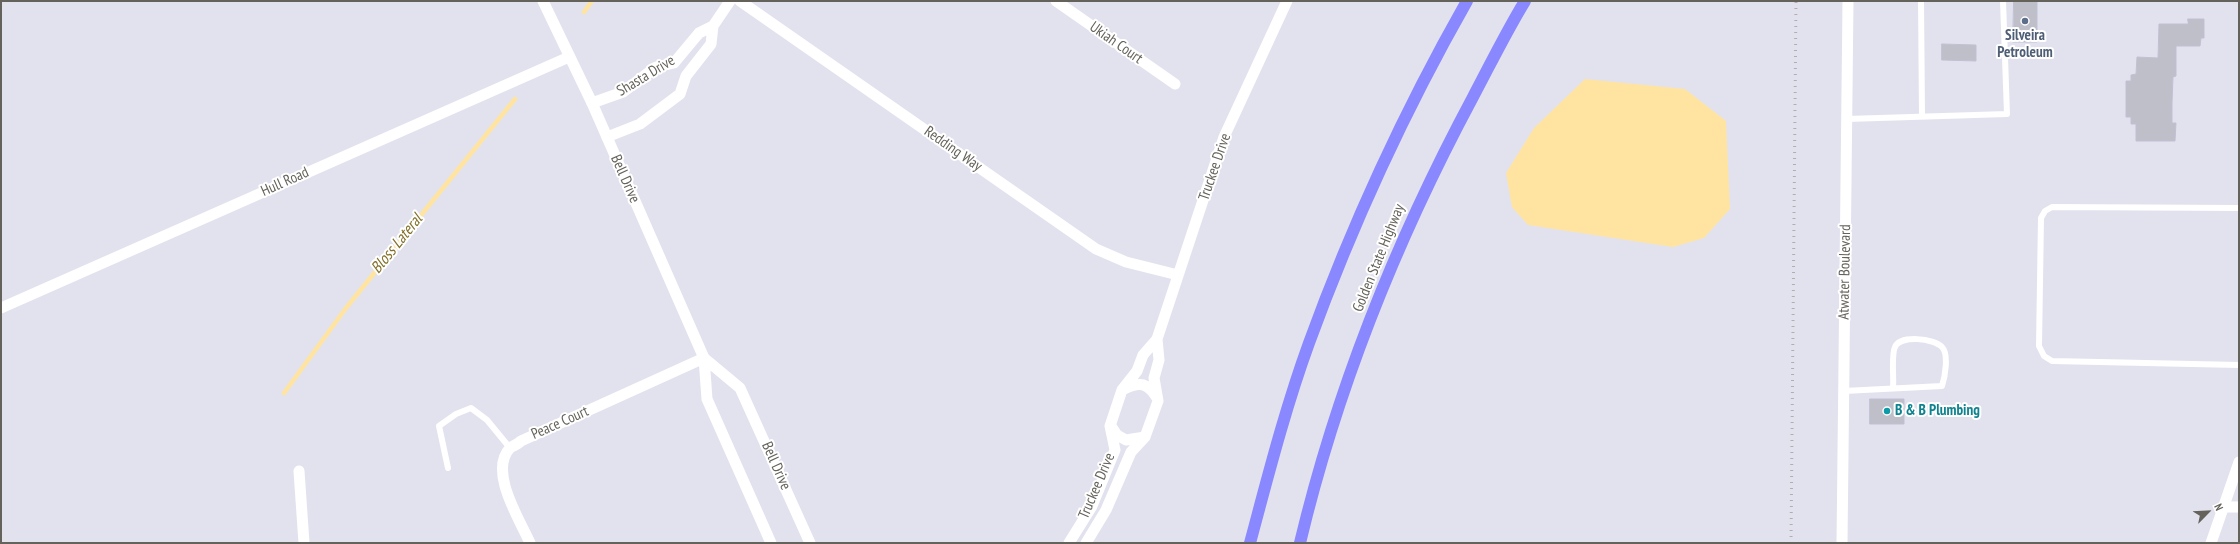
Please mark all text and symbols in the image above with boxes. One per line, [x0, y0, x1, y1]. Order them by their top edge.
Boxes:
marker: Silveira Petroleum [2020, 16, 2030, 26]
street label: Ukiah Court [1086, 18, 1146, 68]
place label: Silveira Petroleum [1997, 27, 2053, 62]
street label: Shasta Drive [614, 52, 678, 100]
street label: Redding Way [921, 123, 985, 175]
street label: Truckee Drive [1195, 131, 1235, 203]
street label: Bell Drive [606, 152, 644, 206]
street label: Hull Road [258, 164, 312, 200]
street label: Golden State Highway [1349, 202, 1409, 314]
water label: Bloss Lateral [367, 211, 427, 277]
street label: Atwater Boulevard [1835, 224, 1855, 320]
street label: Peace Court [528, 402, 592, 444]
place label: B & B Plumbing [1895, 402, 1980, 420]
marker: B & B Plumbing [1882, 406, 1892, 416]
street label: Bell Drive [757, 439, 795, 493]
street label: Truckee Drive [1075, 450, 1119, 522]
north arrow [2188, 492, 2228, 532]
text: N [2211, 502, 2227, 513]

